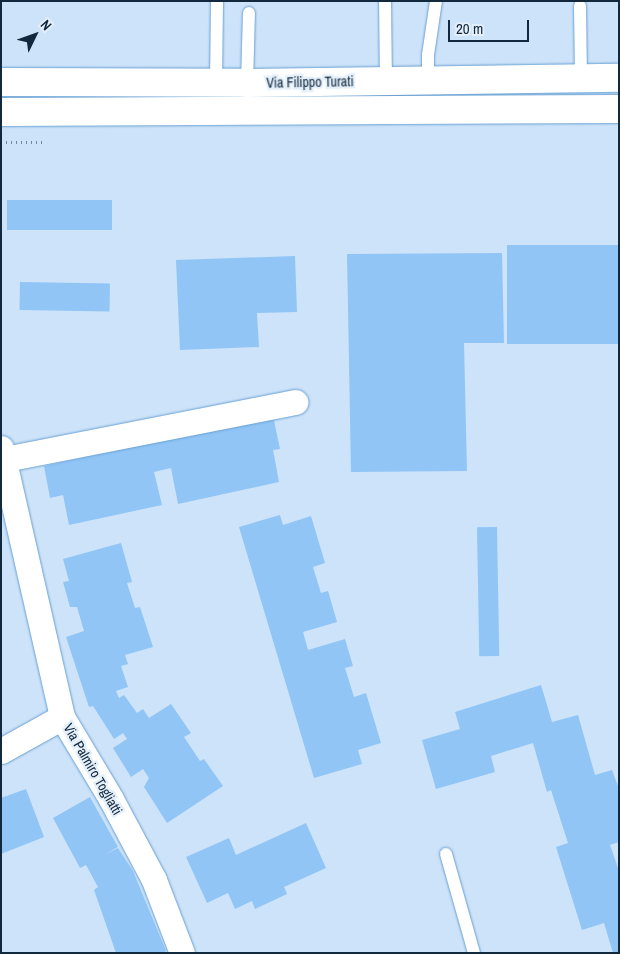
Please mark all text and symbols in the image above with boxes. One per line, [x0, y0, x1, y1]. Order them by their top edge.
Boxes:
north arrow [10, 10, 60, 60]
scale bar [450, 10, 531, 42]
text: N [37, 16, 56, 34]
text: 20 m [456, 18, 483, 39]
street label: Via Filippo Turati [266, 73, 354, 91]
street label: Via Palmiro Togliatti [60, 720, 126, 818]

